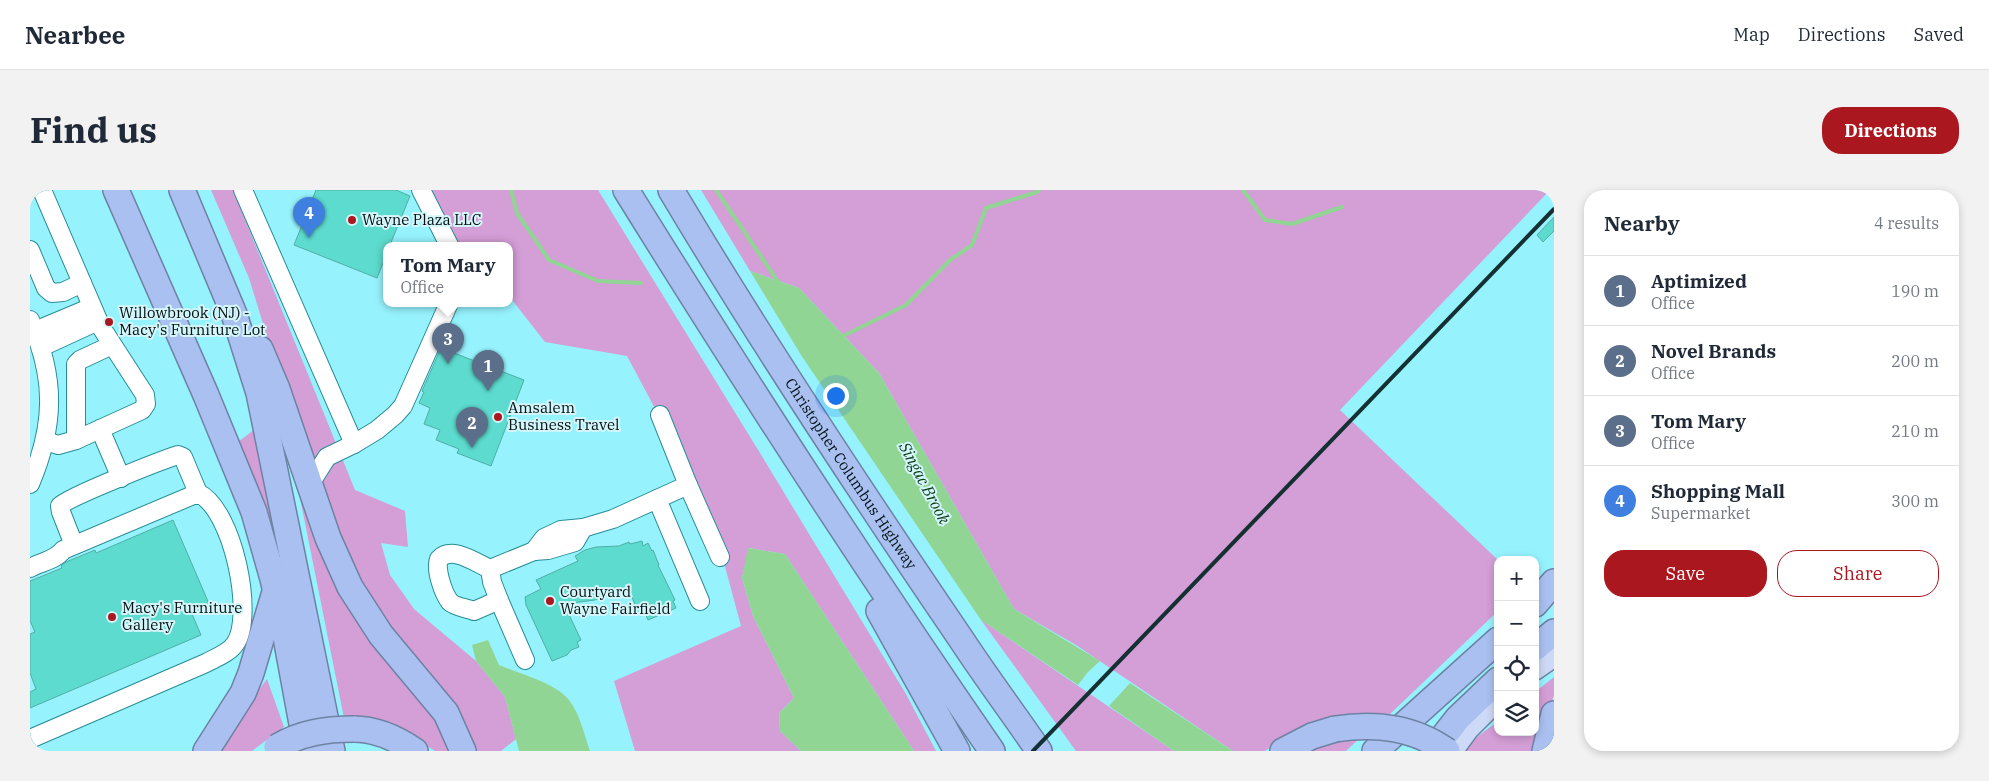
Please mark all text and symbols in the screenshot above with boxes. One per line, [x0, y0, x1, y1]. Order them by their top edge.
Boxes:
text: Nearbee [25, 19, 125, 51]
text: Map [1733, 23, 1770, 46]
text: Directions [1798, 23, 1886, 46]
text: Saved [1914, 23, 1964, 46]
text: Find us [30, 107, 157, 153]
button: Directions [1822, 107, 1959, 154]
pin: 4 [293, 197, 325, 238]
text: Nearby [1604, 209, 1680, 237]
place label: Wayne Plaza LLC [362, 210, 481, 229]
text: 4 results [1874, 213, 1939, 233]
marker: Wayne Plaza LLC [346, 214, 358, 226]
popup [383, 242, 513, 307]
text: Tom Mary [400, 253, 496, 277]
text: Aptimized [1651, 269, 1747, 293]
text: Office [400, 277, 444, 297]
text: 1 [1615, 281, 1625, 301]
text: 190 m [1891, 281, 1939, 301]
text: Office [1651, 293, 1695, 313]
place label: Willowbrook (NJ) - Macy's Furniture Lot [119, 303, 265, 339]
marker: Willowbrook (NJ) - Macy's Furniture Lot [103, 316, 115, 328]
pin: 3 [432, 323, 464, 364]
text: Novel Brands [1651, 339, 1776, 363]
pin: 1 [472, 350, 504, 391]
text: 2 [1615, 351, 1625, 371]
text: 200 m [1891, 351, 1939, 371]
text: Office [1651, 363, 1695, 383]
street label: Christopher Columbus Highway [781, 374, 921, 573]
your location [823, 383, 849, 409]
place label: Amsalem Business Travel [508, 398, 619, 434]
pin: 2 [456, 407, 488, 448]
text: Tom Mary [1651, 409, 1746, 433]
marker: Amsalem Business Travel [492, 411, 504, 423]
text: 3 [1615, 421, 1625, 441]
text: 210 m [1891, 421, 1939, 441]
text: Office [1651, 433, 1695, 453]
water label: Singac Brook [895, 438, 955, 528]
text: Shopping Mall [1651, 479, 1785, 503]
text: 4 [1615, 491, 1625, 511]
text: 300 m [1891, 491, 1939, 511]
text: Supermarket [1651, 503, 1750, 523]
button: Save [1604, 550, 1767, 597]
button: Share [1777, 550, 1939, 597]
map controls [1494, 556, 1539, 736]
button: + [1494, 556, 1539, 601]
place label: Courtyard Wayne Fairfield [560, 582, 671, 618]
marker: Courtyard Wayne Fairfield [544, 595, 556, 607]
place label: Macy's Furniture Gallery [122, 598, 242, 634]
button: − [1494, 601, 1539, 646]
marker: Macy's Furniture Gallery [106, 611, 118, 623]
button: locate [1494, 646, 1539, 691]
button: layers [1494, 691, 1539, 736]

